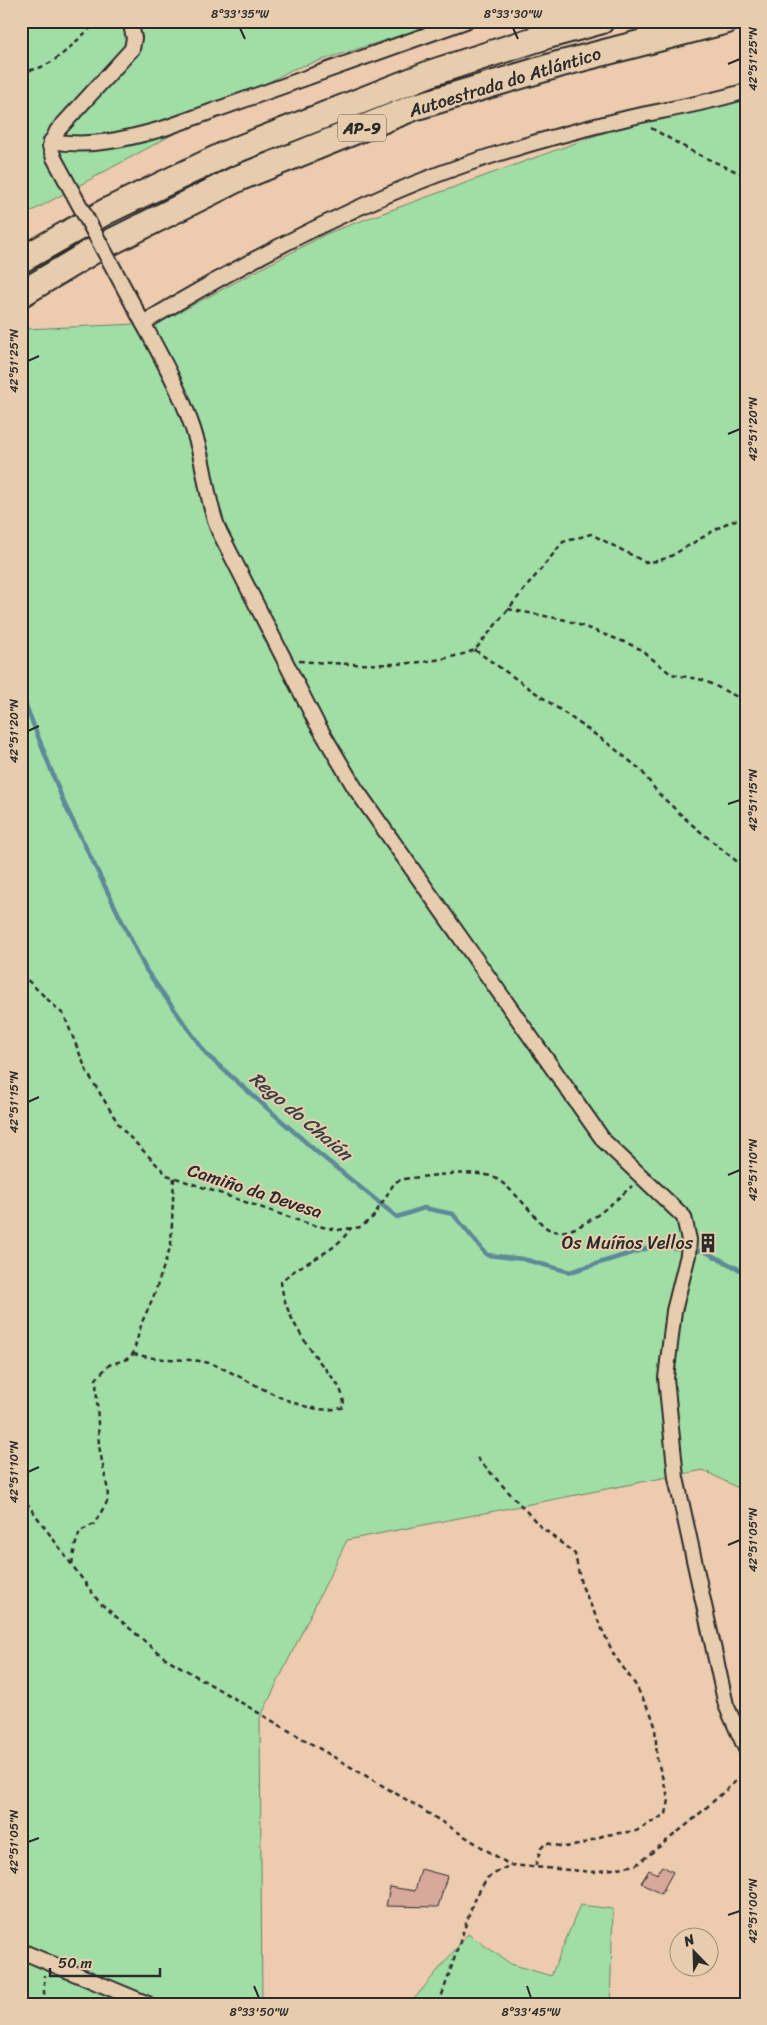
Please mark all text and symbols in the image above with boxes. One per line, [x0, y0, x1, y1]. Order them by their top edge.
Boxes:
text: 8°33'35"W [211, 3, 270, 25]
text: 8°33'30"W [484, 3, 543, 25]
text: 42°51'25"N [742, 26, 764, 91]
street label: Autoestrada do Atlántico [404, 37, 605, 127]
road number: AP-9 [338, 115, 386, 142]
text: 42°51'25"N [3, 328, 25, 393]
text: 42°51'20"N [742, 396, 764, 461]
text: 42°51'20"N [3, 698, 25, 763]
text: 42°51'15"N [742, 768, 764, 831]
water label: Rego do Chaián [242, 1063, 361, 1170]
text: 42°51'15"N [3, 1070, 25, 1133]
text: 42°51'10"N [742, 1138, 764, 1201]
street label: Camiño da Devesa [184, 1154, 326, 1228]
place label: Os Muíños Vellos [562, 1227, 694, 1259]
building icon: Os Muíños Vellos [697, 1232, 719, 1254]
text: 42°51'10"N [3, 1440, 25, 1503]
text: 42°51'05"N [742, 1507, 764, 1572]
text: 42°51'05"N [3, 1809, 25, 1874]
text: 42°51'00"N [742, 1878, 764, 1943]
text: N [679, 1927, 699, 1954]
north arrow [670, 1928, 720, 1978]
scale bar [50, 1945, 160, 1977]
text: 50 m [58, 1950, 93, 1976]
text: 8°33'50"W [229, 2001, 289, 2023]
text: 8°33'45"W [501, 2001, 561, 2023]

